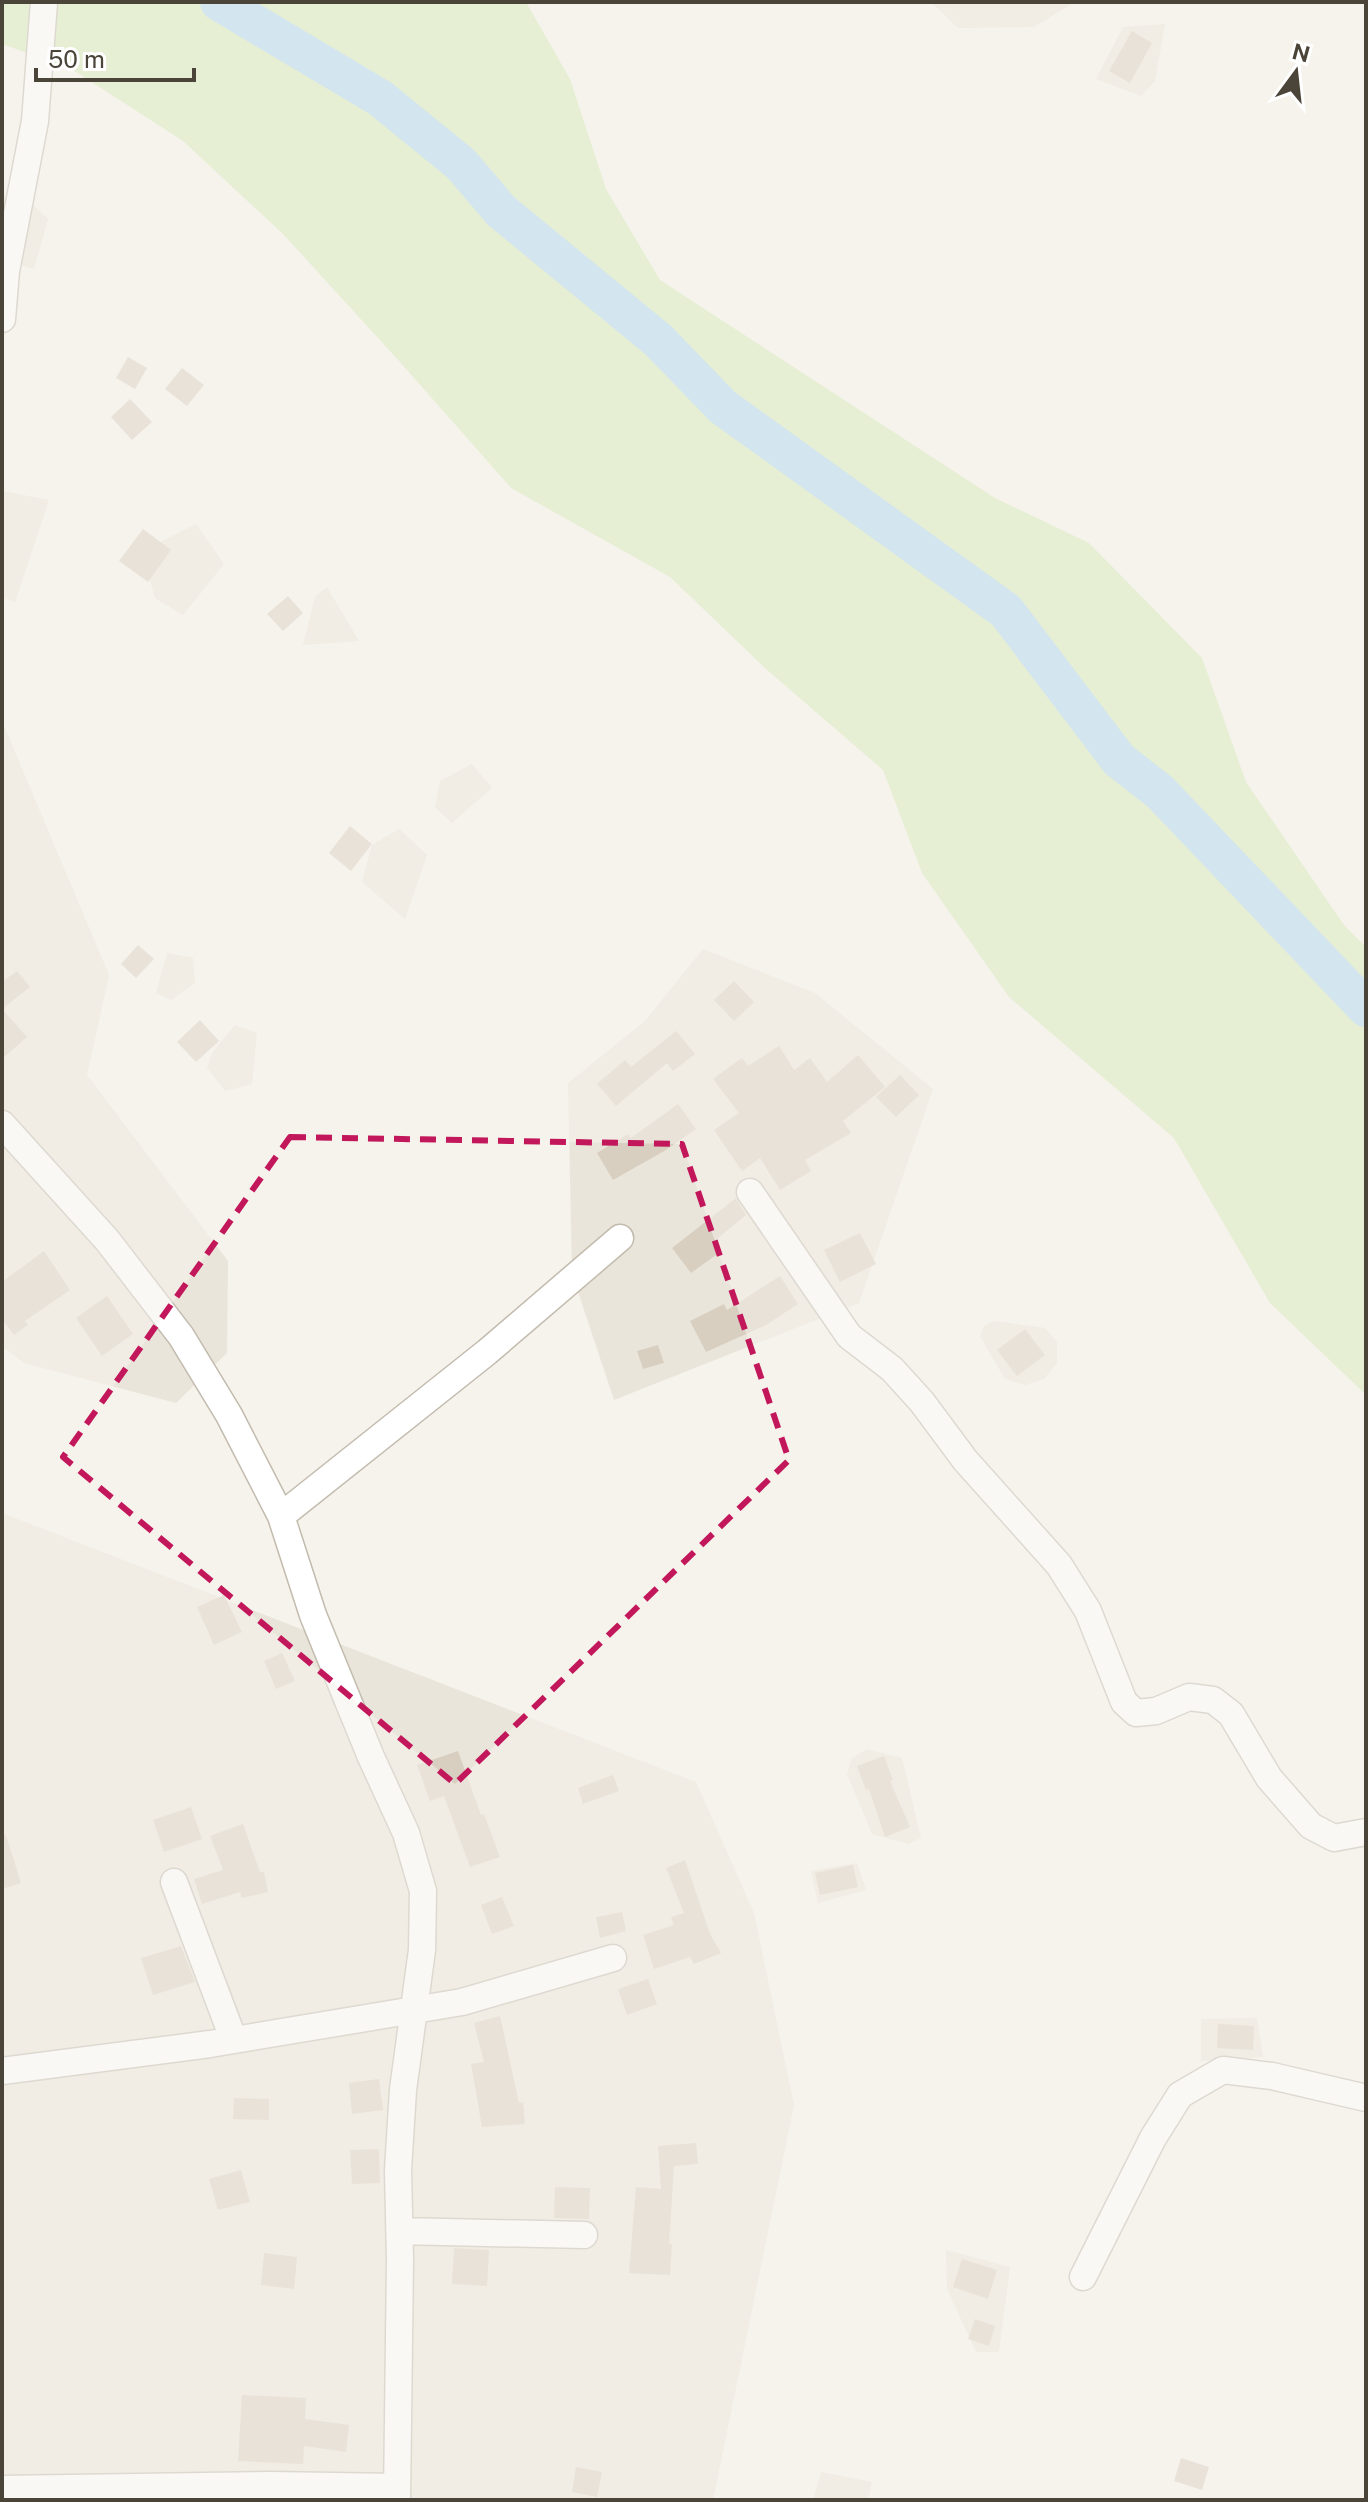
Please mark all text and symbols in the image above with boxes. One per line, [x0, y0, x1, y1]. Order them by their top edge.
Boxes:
scale bar [36, 32, 194, 82]
north arrow [1256, 32, 1336, 112]
text: N [1289, 38, 1313, 67]
text: 50 m [48, 45, 105, 73]

